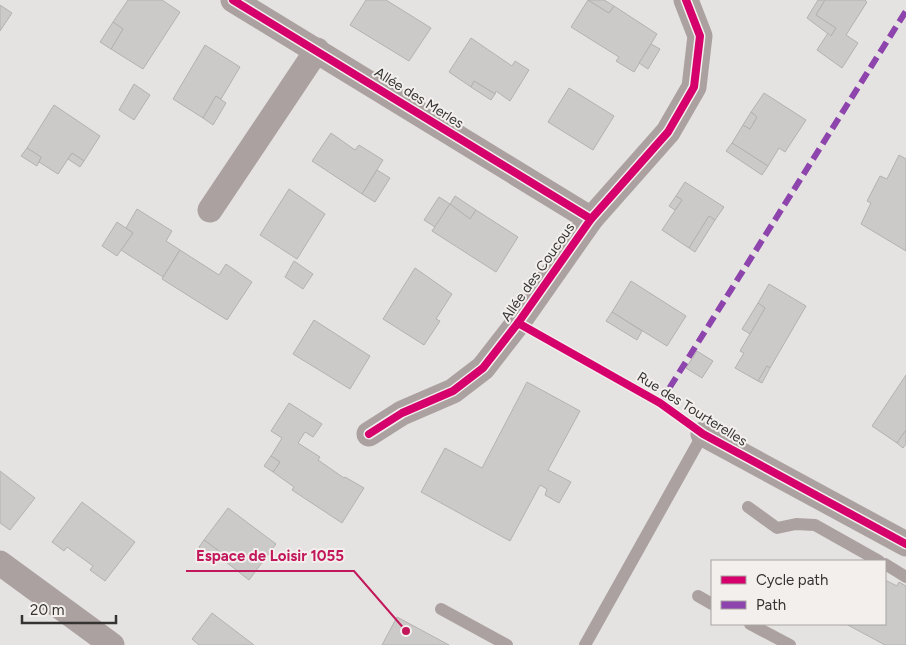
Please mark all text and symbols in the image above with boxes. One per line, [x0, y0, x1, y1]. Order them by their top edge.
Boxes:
street label: Allée des Merles [371, 64, 467, 132]
street label: Allée des Coucous [498, 219, 578, 325]
street label: Rue des Tourterelles [634, 368, 750, 450]
callout: Espace de Loisir 1055 [186, 541, 354, 571]
text: Espace de Loisir 1055 [196, 547, 344, 565]
legend [711, 560, 886, 625]
text: Cycle path [756, 571, 828, 589]
scale bar [22, 592, 116, 624]
text: Path [756, 596, 786, 614]
text: 20 m [30, 601, 64, 619]

